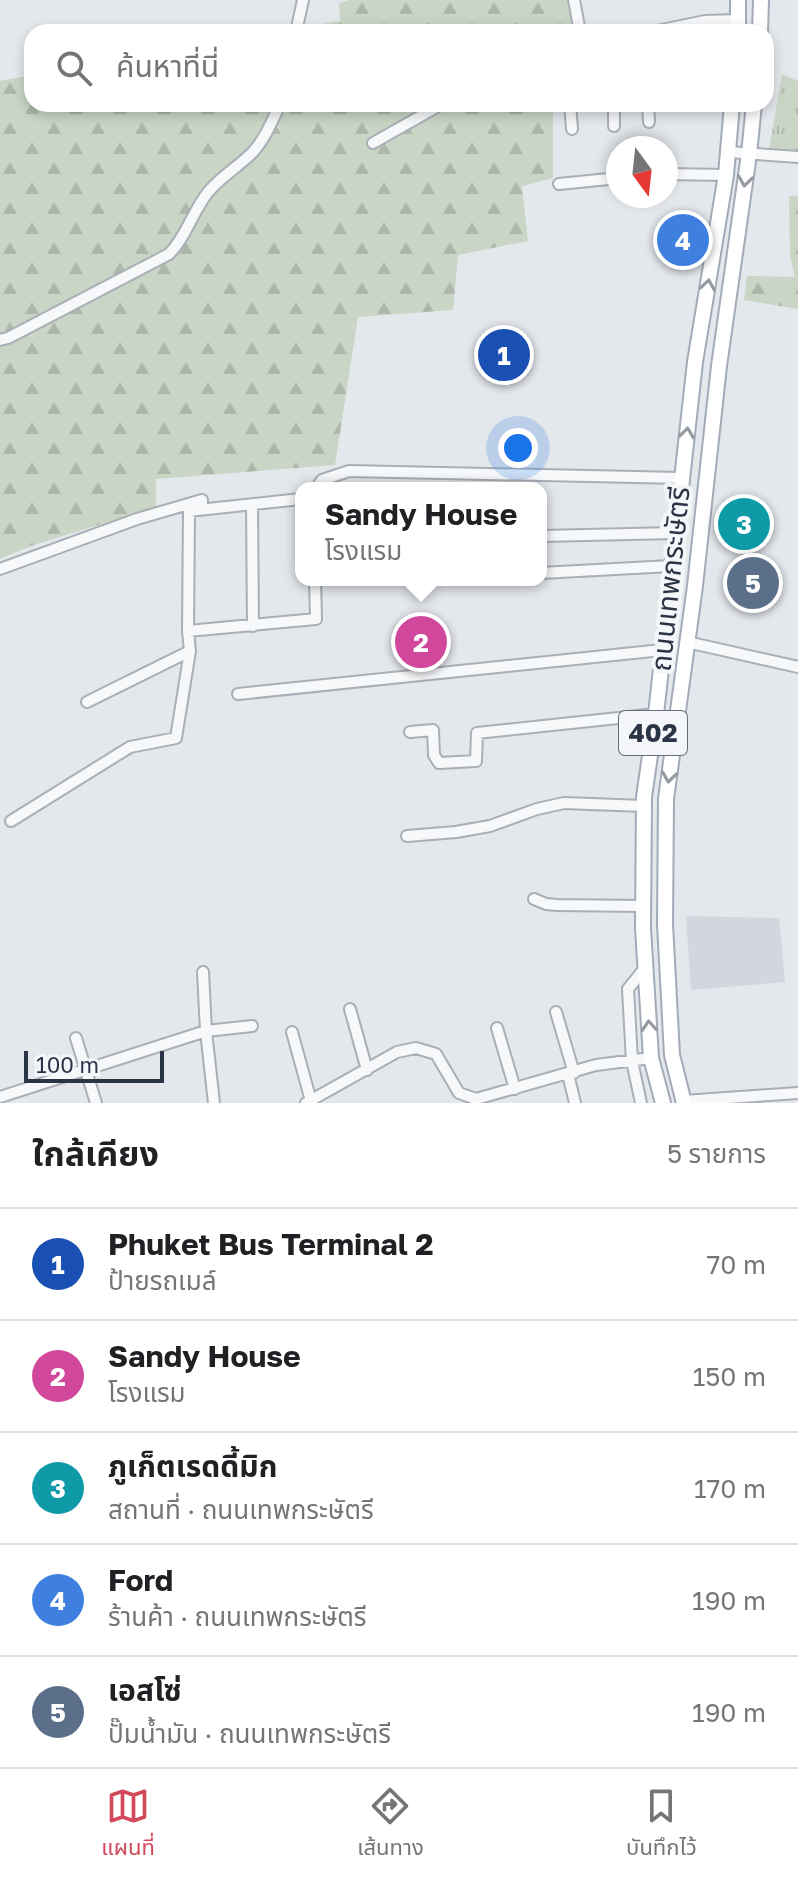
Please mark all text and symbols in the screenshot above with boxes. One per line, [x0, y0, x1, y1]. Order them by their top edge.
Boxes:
search box [24, 24, 774, 112]
icon: search [52, 46, 96, 90]
text: ค้นหาที่นี่ [116, 48, 219, 84]
north arrow [606, 136, 678, 208]
one-way arrow [737, 175, 754, 188]
pin: 4 [657, 210, 709, 270]
one-way arrow [699, 278, 716, 292]
pin: 1 [478, 325, 530, 385]
one-way arrow [678, 426, 695, 440]
your location [498, 428, 538, 468]
popup [295, 482, 547, 586]
street label: ถนนเทพกระษัตรี [643, 485, 696, 673]
pin: 3 [718, 494, 770, 554]
text: Sandy House [325, 496, 517, 532]
text: โรงแรม [325, 535, 402, 566]
pin: 5 [727, 553, 779, 613]
pin: 2 [395, 612, 447, 672]
road number: 402 [619, 711, 687, 755]
one-way arrow [660, 770, 677, 783]
one-way arrow [641, 1020, 658, 1033]
scale bar [24, 1047, 164, 1083]
text: 100 m [36, 1051, 99, 1078]
text: ใกล้เคียง [32, 1133, 159, 1173]
text: 5 รายการ [667, 1138, 766, 1169]
text: Phuket Bus Terminal 2 [108, 1226, 434, 1262]
text: 1 [51, 1249, 65, 1280]
text: 70 m [707, 1249, 766, 1280]
text: ป้ายรถเมล์ [108, 1265, 217, 1296]
text: Sandy House [108, 1338, 301, 1374]
text: 2 [50, 1361, 66, 1392]
text: 150 m [693, 1361, 766, 1392]
text: โรงแรม [108, 1377, 186, 1408]
text: ภูเก็ตเรดดี้มิก [108, 1448, 277, 1484]
text: 3 [50, 1473, 66, 1504]
text: 170 m [694, 1473, 766, 1504]
text: สถานที่ · ถนนเทพกระษัตรี [108, 1494, 374, 1525]
text: Ford [108, 1562, 173, 1598]
text: 4 [50, 1585, 66, 1616]
text: 190 m [692, 1585, 766, 1616]
text: ร้านค้า · ถนนเทพกระษัตรี [108, 1601, 367, 1632]
text: เอสโซ่ [108, 1672, 182, 1708]
text: 5 [50, 1697, 66, 1728]
text: 190 m [692, 1697, 766, 1728]
text: ปั๊มน้ำมัน · ถนนเทพกระษัตรี [108, 1718, 391, 1749]
tab: แผนที่ [101, 1784, 155, 1865]
tab: เส้นทาง [357, 1784, 424, 1865]
tab: บันทึกไว้ [626, 1784, 697, 1865]

